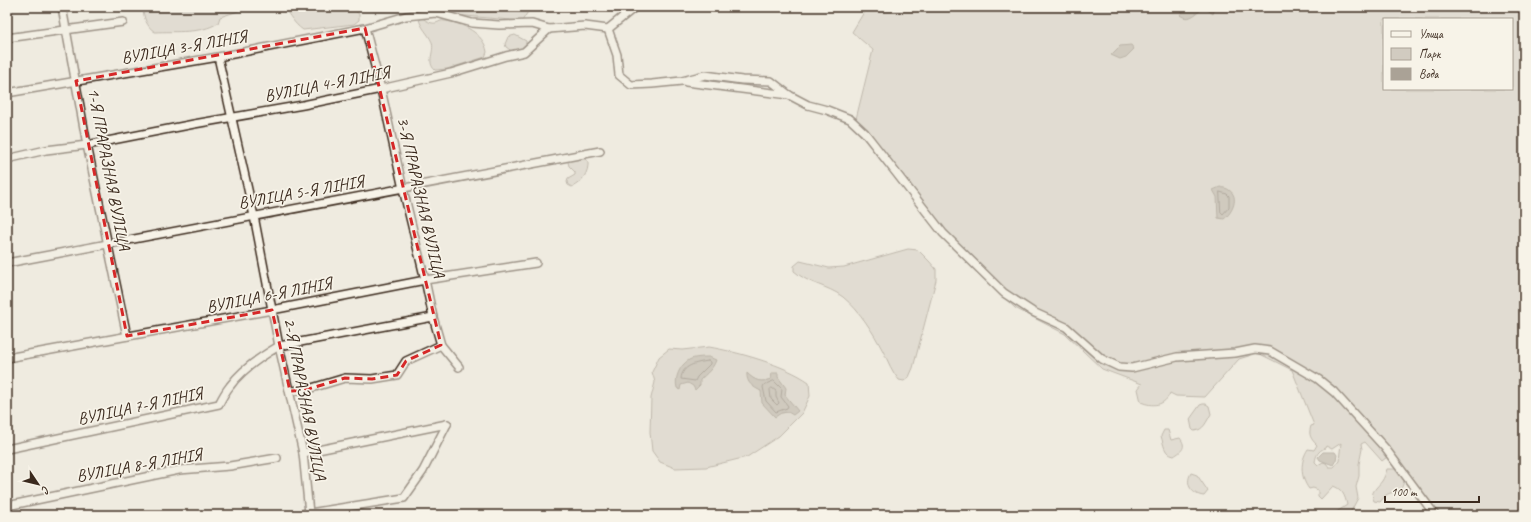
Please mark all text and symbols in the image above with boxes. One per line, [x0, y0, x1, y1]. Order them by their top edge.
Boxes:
legend [1383, 18, 1513, 90]
street label: ВУЛІЦА 3-Я ЛІНІЯ [120, 25, 251, 68]
text: Улица [1419, 26, 1444, 42]
text: Парк [1419, 46, 1442, 62]
street label: ВУЛІЦА 4-Я ЛІНІЯ [263, 61, 394, 106]
text: Вода [1419, 66, 1440, 82]
street label: 1-Я ПРАРАЗНАЯ ВУЛІЦА [83, 86, 135, 253]
street label: 3-Я ПРАРАЗНАЯ ВУЛІЦА [392, 115, 450, 281]
street label: ВУЛІЦА 5-Я ЛІНІЯ [237, 170, 368, 213]
street label: ВУЛІЦА 6-Я ЛІНІЯ [205, 272, 336, 317]
street label: 2-Я ПРАРАЗНАЯ ВУЛІЦА [279, 316, 331, 483]
street label: ВУЛІЦА 7-Я ЛІНІЯ [76, 382, 207, 429]
street label: ВУЛІЦА 8-Я ЛІНІЯ [75, 443, 206, 486]
north arrow [18, 464, 58, 504]
scale bar [1385, 478, 1479, 504]
text: С [38, 484, 53, 497]
text: 100 m [1391, 484, 1418, 500]

